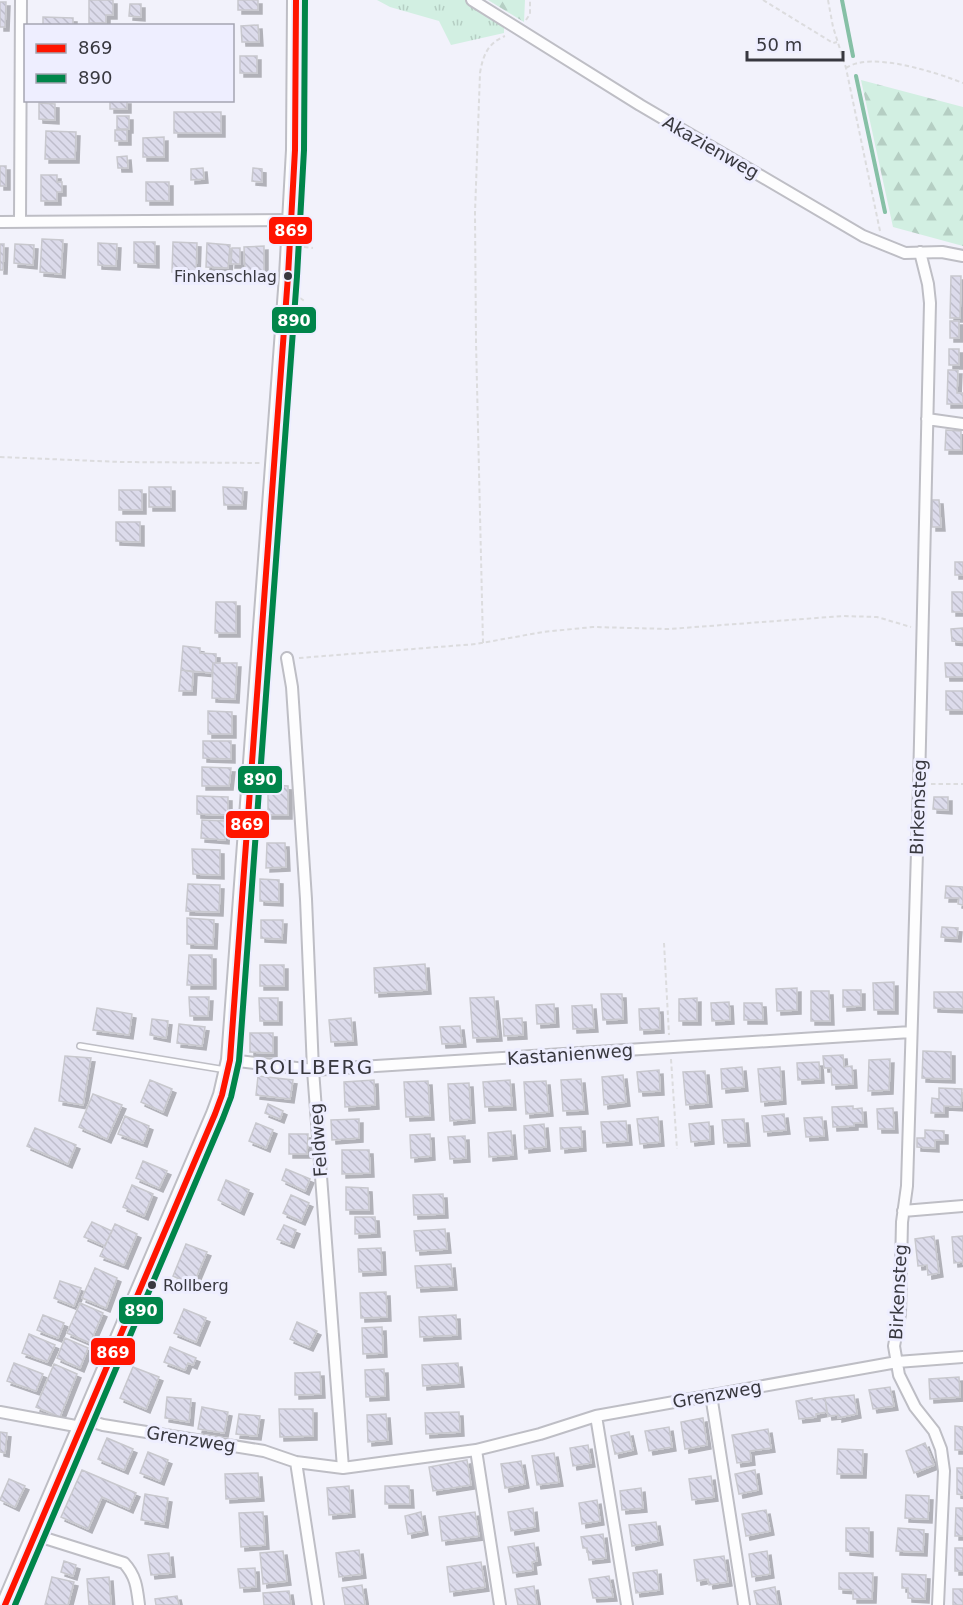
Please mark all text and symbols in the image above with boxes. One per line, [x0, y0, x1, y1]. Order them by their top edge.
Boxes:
legend [24, 24, 234, 102]
scale bar [747, 24, 843, 62]
text: 50 m [756, 34, 802, 55]
text: 869 [78, 37, 112, 58]
text: 890 [78, 67, 112, 88]
street label: Akazienweg [659, 111, 763, 183]
line badge: 869 [268, 216, 313, 245]
text: 869 [274, 221, 308, 240]
place label: Finkenschlag [174, 267, 277, 286]
marker: Finkenschlag [282, 270, 294, 282]
line badge: 890 [271, 306, 317, 334]
text: 890 [277, 311, 311, 330]
street label: Birkensteg [906, 759, 930, 855]
line badge: 890 [237, 765, 283, 794]
text: 890 [243, 770, 277, 789]
line badge: 869 [225, 810, 270, 839]
text: 869 [230, 815, 264, 834]
street label: Kastanienweg [506, 1039, 634, 1069]
district label: ROLLBERG [254, 1055, 374, 1079]
street label: Feldweg [305, 1102, 331, 1178]
street label: Birkensteg [885, 1244, 911, 1340]
place label: Rollberg [163, 1276, 229, 1295]
marker: Rollberg [146, 1279, 158, 1291]
line badge: 890 [118, 1296, 164, 1325]
text: 890 [124, 1301, 158, 1320]
line badge: 869 [90, 1337, 136, 1366]
text: 869 [96, 1343, 130, 1362]
street label: Grenzweg [671, 1376, 763, 1412]
street label: Grenzweg [145, 1422, 237, 1456]

